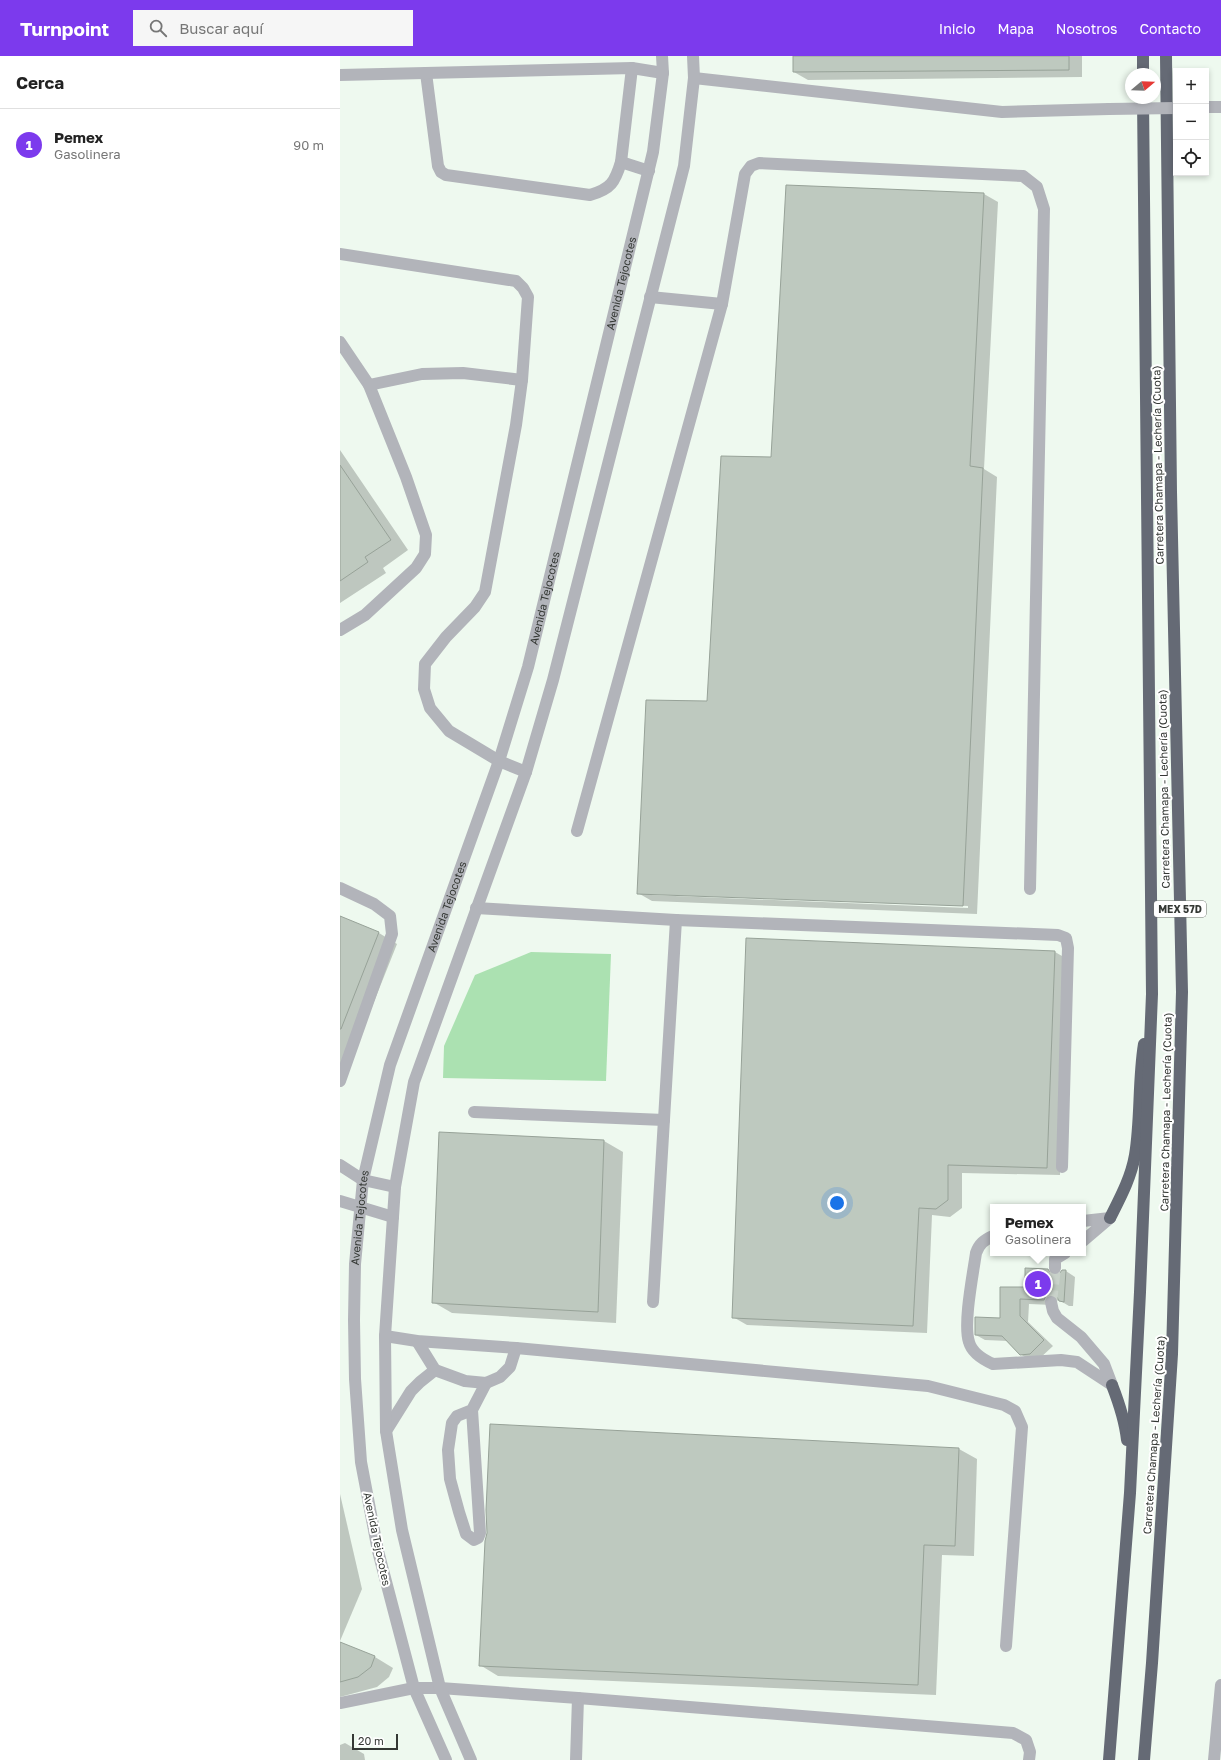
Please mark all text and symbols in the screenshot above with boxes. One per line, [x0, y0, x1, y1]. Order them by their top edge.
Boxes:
search box [133, 10, 413, 46]
text: Turnpoint [20, 17, 109, 40]
icon: search [147, 17, 169, 39]
text: Buscar aquí [179, 19, 263, 37]
text: Inicio [939, 20, 975, 37]
text: Mapa [997, 20, 1034, 37]
text: Nosotros [1056, 20, 1117, 37]
text: Contacto [1139, 20, 1201, 37]
north arrow [1125, 68, 1161, 104]
map controls [1173, 68, 1209, 176]
button: + [1173, 68, 1209, 104]
text: Cerca [16, 72, 64, 93]
button: − [1173, 104, 1209, 140]
text: Pemex [54, 128, 103, 146]
text: 1 [26, 137, 32, 153]
text: 90 m [293, 137, 324, 153]
button: locate [1173, 140, 1209, 176]
text: Gasolinera [54, 146, 121, 162]
street label: Avenida Tejocotes [603, 235, 638, 331]
street label: Carretera Chamapa - Lechería (Cuota) [1149, 365, 1166, 565]
street label: Avenida Tejocotes [527, 550, 562, 646]
street label: Carretera Chamapa - Lechería (Cuota) [1155, 689, 1172, 889]
street label: Avenida Tejocotes [424, 859, 469, 954]
road number: MEX 57D [1154, 901, 1206, 917]
street label: Carretera Chamapa - Lechería (Cuota) [1157, 1012, 1174, 1212]
street label: Avenida Tejocotes [348, 1168, 371, 1266]
your location [827, 1193, 847, 1213]
popup [990, 1204, 1086, 1256]
text: Pemex [1005, 1213, 1054, 1231]
text: Gasolinera [1005, 1231, 1071, 1247]
pin: 1 [1025, 1269, 1051, 1299]
street label: Carretera Chamapa - Lechería (Cuota) [1140, 1335, 1167, 1535]
street label: Avenida Tejocotes [361, 1491, 394, 1587]
scale bar [352, 1732, 398, 1751]
text: 20 m [358, 1734, 384, 1747]

